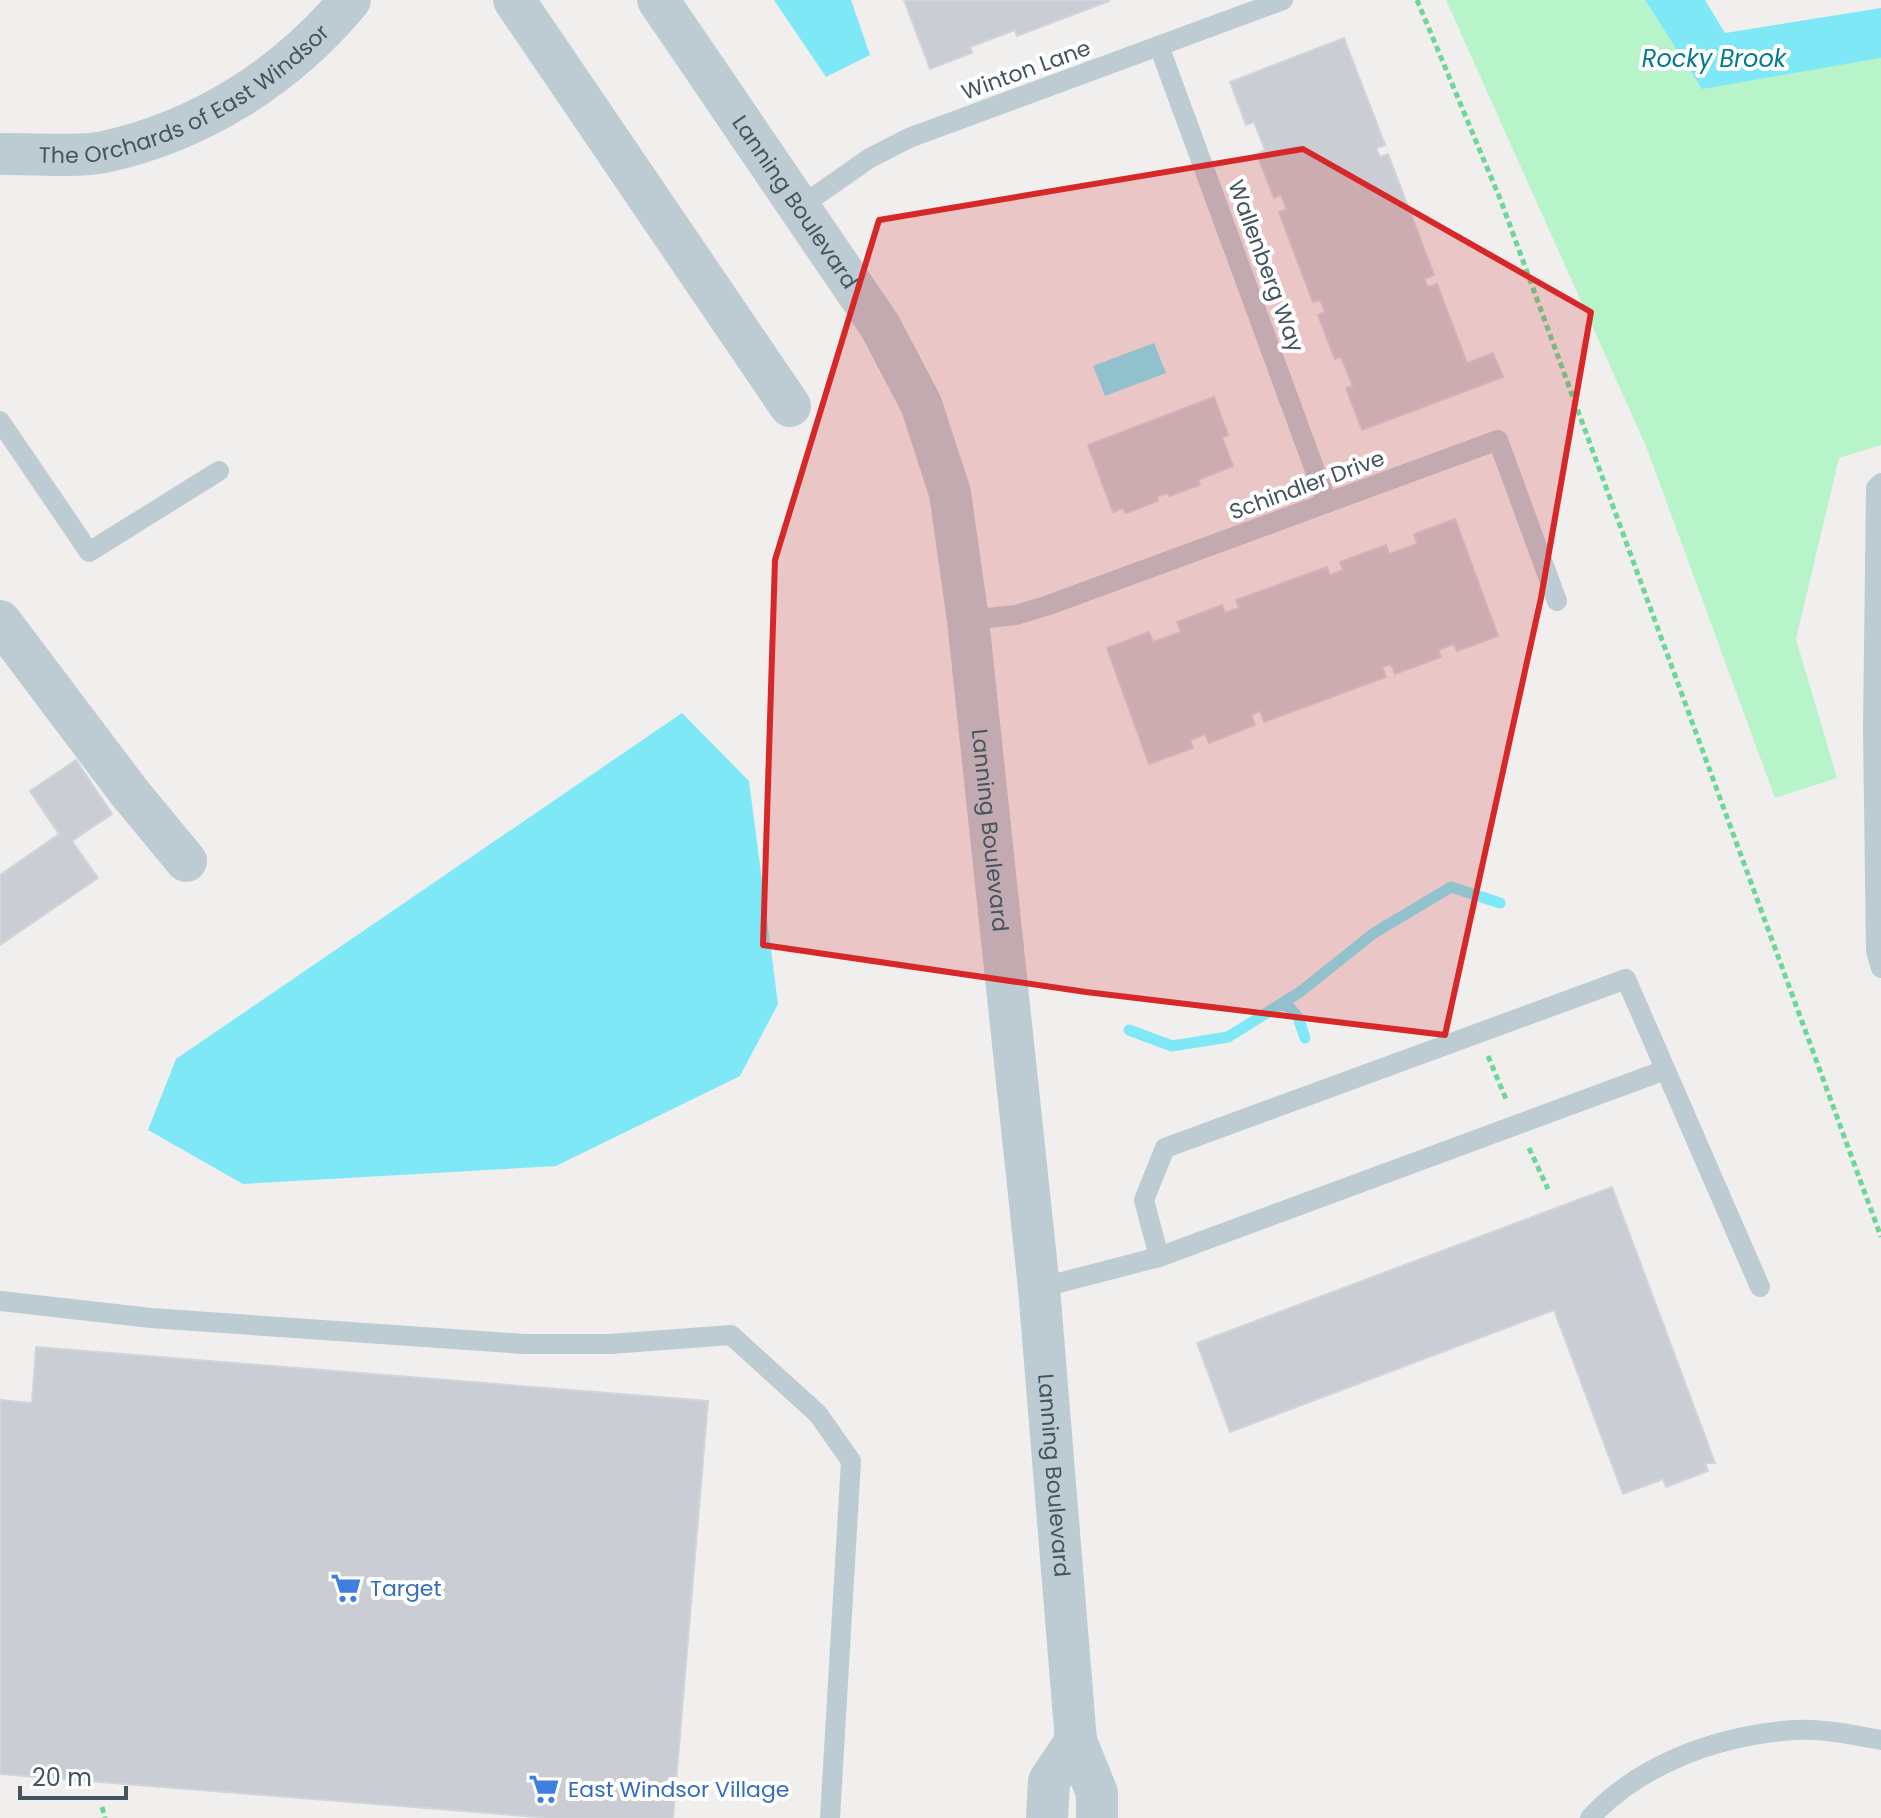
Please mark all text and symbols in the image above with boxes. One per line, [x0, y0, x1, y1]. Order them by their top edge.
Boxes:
street label: The Orchards of East Windsor [38, 17, 336, 171]
street label: Winton Lane [957, 32, 1095, 108]
water label: Rocky Brook [1642, 42, 1788, 75]
street label: Lanning Boulevard [725, 109, 866, 295]
street label: Wallenberg Way [1220, 176, 1312, 357]
street label: Schindler Drive [1225, 443, 1389, 527]
street label: Lanning Boulevard [964, 727, 1017, 933]
street label: Lanning Boulevard [1031, 1372, 1078, 1578]
supermarket icon: Target [329, 1571, 363, 1605]
place label: Target [370, 1573, 442, 1604]
scale bar [20, 1750, 126, 1800]
text: 20 m [32, 1761, 92, 1794]
supermarket icon: East Windsor Village [527, 1772, 561, 1806]
place label: East Windsor Village [568, 1774, 790, 1805]

